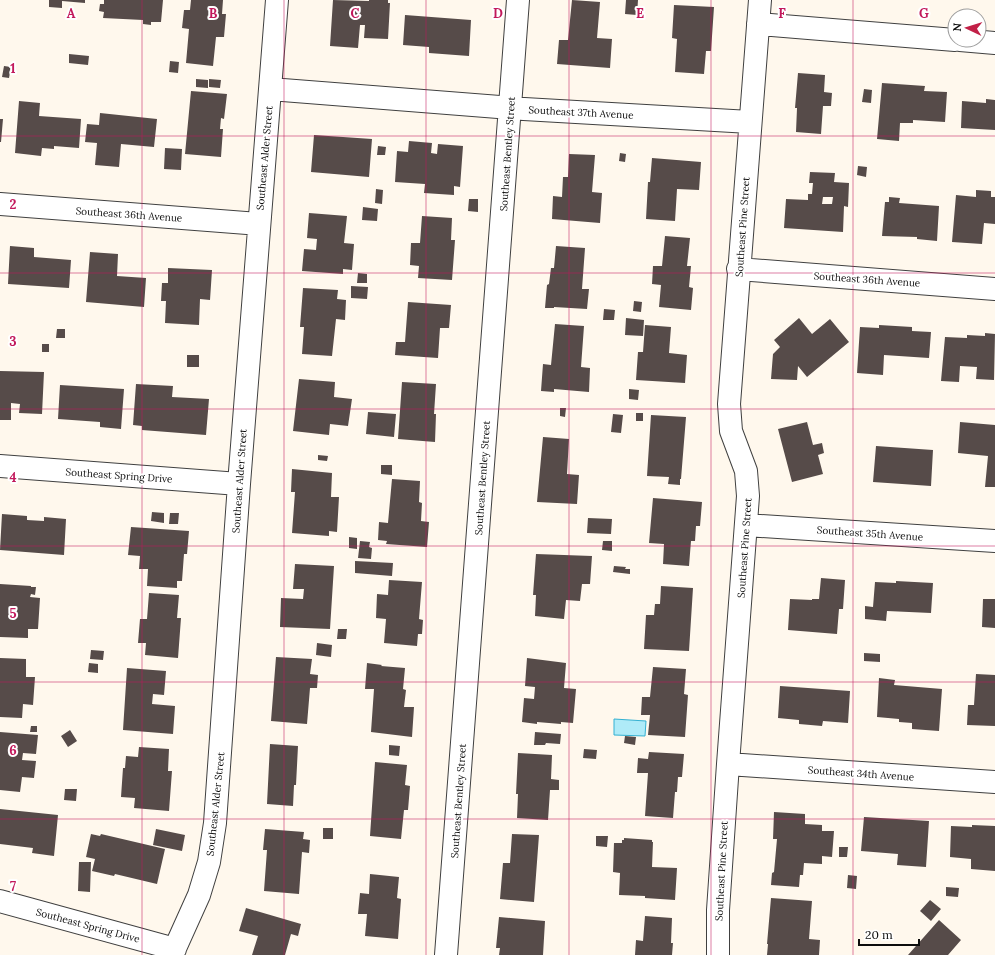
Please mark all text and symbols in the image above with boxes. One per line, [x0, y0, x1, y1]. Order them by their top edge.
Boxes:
text: A [67, 5, 76, 22]
text: B [209, 5, 218, 22]
text: C [351, 5, 360, 22]
text: D [493, 5, 503, 22]
text: E [636, 5, 644, 22]
text: F [778, 5, 786, 22]
text: G [919, 5, 929, 22]
north arrow [947, 8, 987, 48]
text: N [950, 22, 964, 32]
text: 1 [10, 60, 16, 77]
street label: Southeast Bentley Street [497, 96, 518, 212]
street label: Southeast 37th Avenue [528, 103, 635, 122]
street label: Southeast Alder Street [253, 105, 276, 211]
street label: Southeast Pine Street [733, 176, 752, 278]
text: 2 [10, 196, 17, 213]
street label: Southeast 36th Avenue [75, 204, 183, 225]
street label: Southeast 36th Avenue [813, 269, 921, 290]
text: 3 [9, 333, 17, 350]
street label: Southeast Bentley Street [472, 420, 493, 536]
street label: Southeast Alder Street [229, 428, 250, 534]
street label: Southeast Spring Drive [65, 465, 173, 486]
text: 4 [9, 469, 17, 486]
street label: Southeast Pine Street [735, 497, 754, 599]
street label: Southeast 35th Avenue [816, 523, 924, 544]
text: 5 [9, 605, 17, 622]
text: 6 [9, 742, 17, 759]
street label: Southeast Bentley Street [448, 743, 469, 859]
street label: Southeast Alder Street [204, 751, 227, 857]
street label: Southeast 34th Avenue [807, 763, 915, 784]
street label: Southeast Pine Street [712, 820, 731, 921]
text: 7 [10, 878, 16, 895]
street label: Southeast Spring Drive [35, 905, 142, 946]
scale bar [859, 921, 919, 947]
text: 20 m [865, 927, 893, 942]

